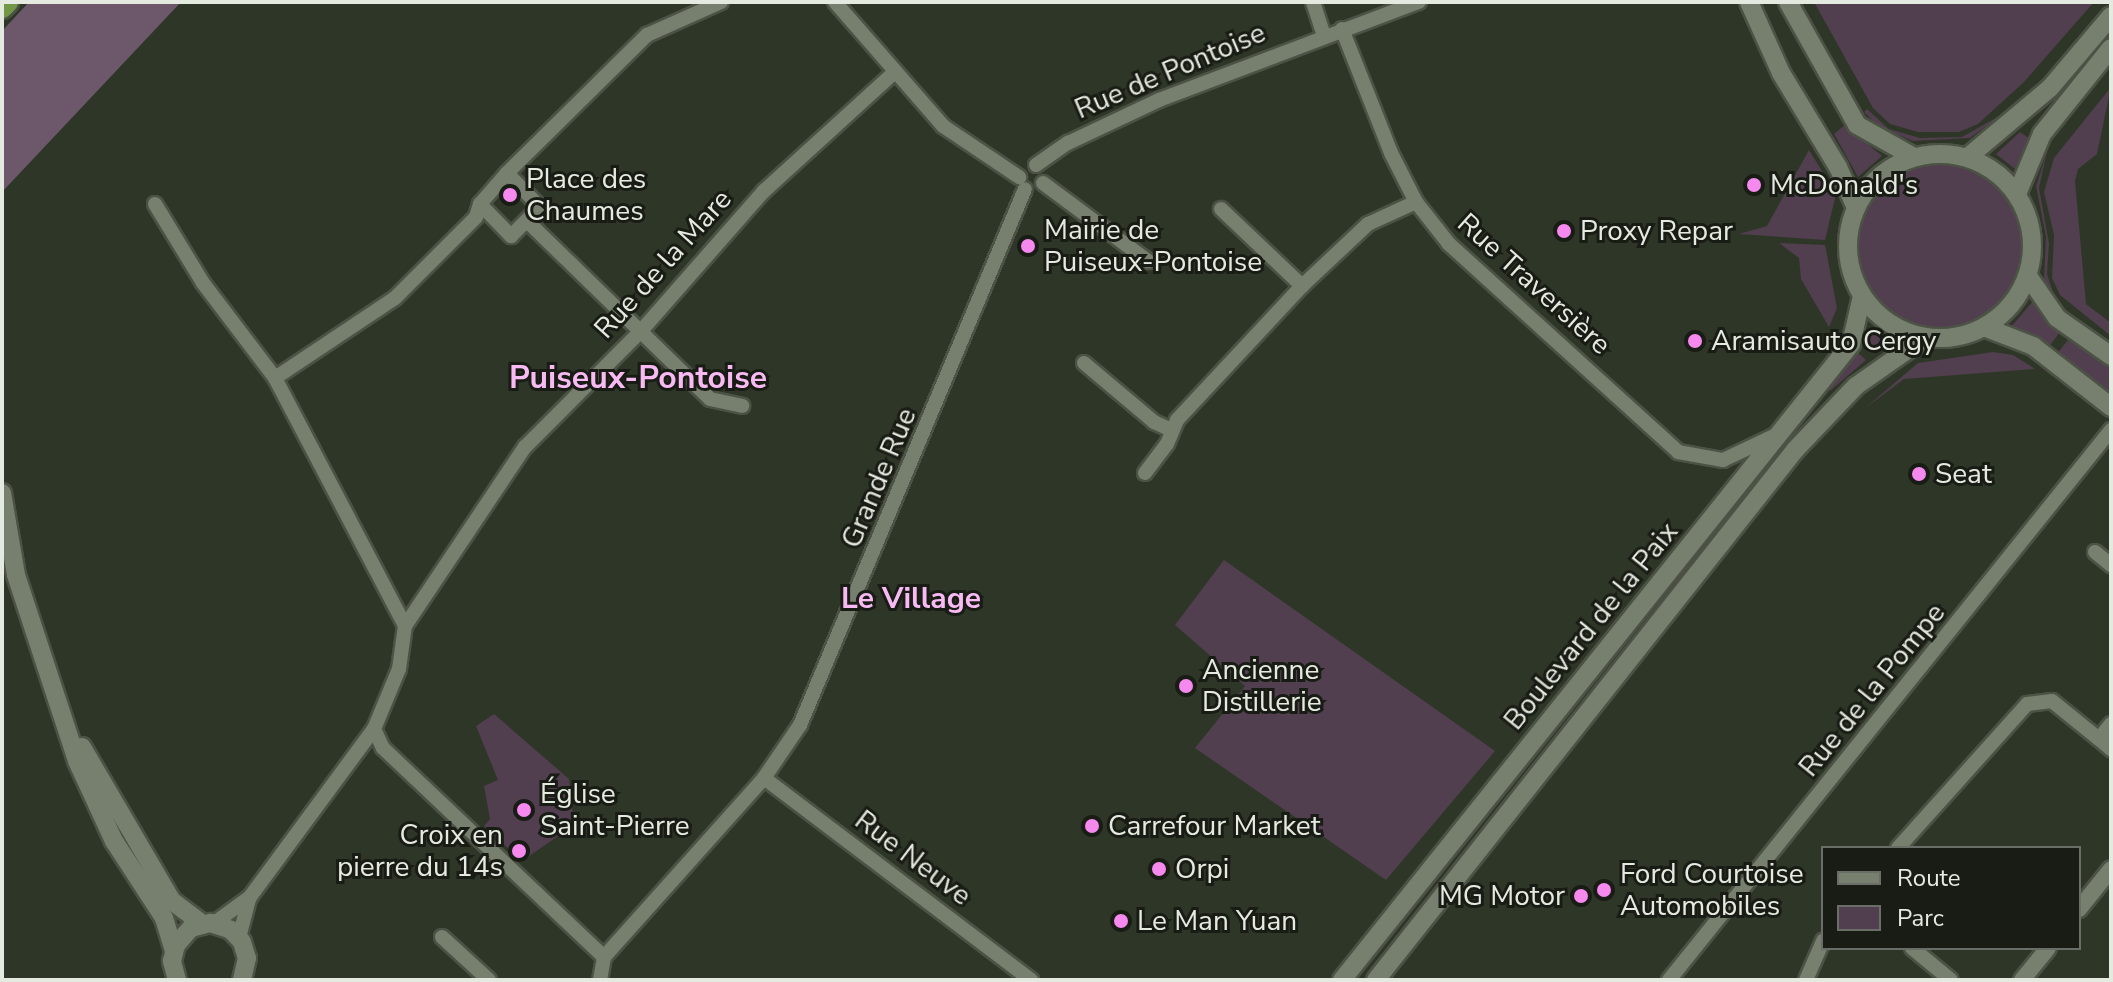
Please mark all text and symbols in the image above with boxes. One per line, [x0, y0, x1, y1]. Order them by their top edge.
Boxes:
street label: Rue de Pontoise [1070, 16, 1270, 126]
place label: Place des Chaumes [526, 162, 646, 228]
place label: McDonald's [1770, 168, 1918, 202]
marker: McDonald's [1745, 176, 1763, 194]
street label: Rue de la Mare [587, 183, 739, 345]
marker: Place des Chaumes [501, 186, 519, 204]
street label: Rue Traversière [1451, 206, 1617, 362]
place label: Mairie de Puiseux-Pontoise [1044, 213, 1262, 279]
place label: Proxy Repar [1580, 214, 1733, 248]
marker: Proxy Repar [1555, 222, 1573, 240]
marker: Mairie de Puiseux-Pontoise [1019, 237, 1037, 255]
place label: Aramisauto Cergy [1711, 324, 1936, 358]
marker: Aramisauto Cergy [1686, 332, 1704, 350]
district label: Puiseux-Pontoise [509, 359, 767, 397]
street label: Grande Rue [834, 403, 924, 553]
place label: Seat [1935, 457, 1992, 491]
marker: Seat [1910, 465, 1928, 483]
street label: Boulevard de la Paix [1497, 515, 1685, 737]
district label: Le Village [841, 581, 981, 617]
street label: Rue de la Pompe [1792, 597, 1952, 783]
place label: Ancienne Distillerie [1202, 653, 1322, 719]
marker: Ancienne Distillerie [1177, 677, 1195, 695]
place label: Église Saint-Pierre [540, 777, 690, 843]
marker: Église Saint-Pierre [515, 801, 533, 819]
street label: Rue Neuve [848, 803, 978, 913]
place label: Carrefour Market [1108, 809, 1321, 843]
marker: Carrefour Market [1083, 817, 1101, 835]
place label: Croix en pierre du 14s [337, 818, 503, 884]
marker: Croix en pierre du 14s [510, 842, 528, 860]
legend [1821, 846, 2081, 950]
place label: Orpi [1175, 852, 1229, 886]
place label: Ford Courtoise Automobiles [1620, 857, 1804, 923]
marker: Orpi [1150, 860, 1168, 878]
text: Route [1897, 862, 1961, 894]
place label: MG Motor [1439, 879, 1565, 913]
marker: Ford Courtoise Automobiles [1595, 881, 1613, 899]
marker: MG Motor [1572, 887, 1590, 905]
text: Parc [1897, 902, 1944, 934]
place label: Le Man Yuan [1137, 904, 1297, 938]
marker: Le Man Yuan [1112, 912, 1130, 930]

